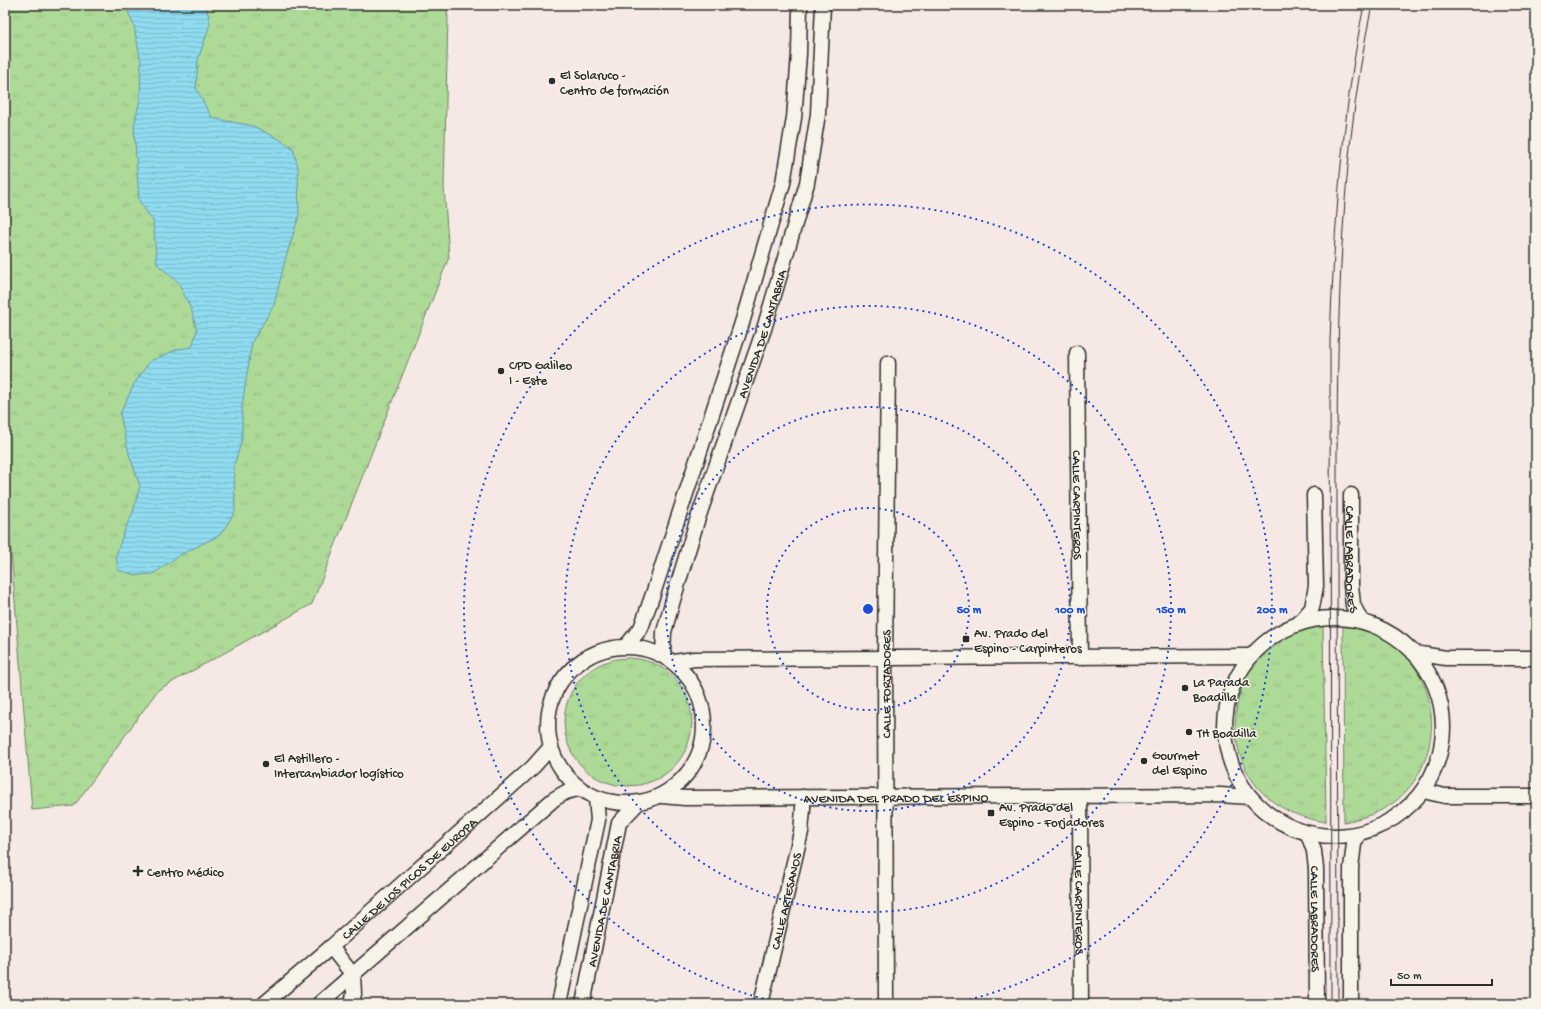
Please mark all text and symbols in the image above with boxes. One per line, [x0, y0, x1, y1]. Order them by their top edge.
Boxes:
place label: El Solaruco - Centro de formación [560, 69, 670, 99]
marker: El Solaruco - Centro de formación [547, 76, 557, 86]
street label: AVENIDA DE CANTABRIA [736, 267, 791, 400]
place label: CPD Galileo I - Este [509, 359, 572, 389]
marker: CPD Galileo I - Este [496, 366, 506, 376]
street label: CALLE CARPINTEROS [1068, 450, 1084, 561]
street label: CALLE LABRADORES [1341, 506, 1361, 617]
centre of rings [861, 602, 875, 616]
text: 50 m [957, 604, 982, 618]
text: 100 m [1054, 604, 1085, 618]
text: 150 m [1155, 604, 1186, 618]
text: 200 m [1257, 604, 1288, 618]
place label: Av. Prado del Espino - Carpinteros [974, 627, 1083, 657]
street label: CALLE FORJADORES [880, 629, 895, 738]
marker: Av. Prado del Espino - Carpinteros [961, 634, 971, 644]
place label: La Parada Boadilla [1192, 676, 1250, 706]
marker: La Parada Boadilla [1180, 683, 1190, 693]
marker: TH Boadilla [1184, 727, 1194, 737]
place label: TH Boadilla [1196, 727, 1257, 742]
place label: Gourmet del Espino [1152, 749, 1208, 779]
place label: El Astillero - Intercambiador logístico [274, 752, 404, 782]
marker: Gourmet del Espino [1139, 756, 1149, 766]
marker: El Astillero - Intercambiador logístico [261, 759, 271, 769]
street label: AVENIDA DEL PRADO DEL ESPINO [804, 791, 988, 807]
place label: Av. Prado del Espino - Forjadores [999, 801, 1105, 831]
marker: Av. Prado del Espino - Forjadores [986, 808, 996, 818]
street label: CALLE DE LOS PICOS DE EUROPA [340, 815, 482, 944]
street label: AVENIDA DE CANTABRIA [586, 833, 627, 969]
street label: CALLE CARPINTEROS [1070, 845, 1086, 956]
street label: CALLE ARTESANOS [769, 850, 806, 951]
marker: Centro Médico [132, 865, 144, 877]
place label: Centro Médico [147, 866, 224, 881]
street label: CALLE LABRADORES [1306, 866, 1322, 973]
scale bar [1391, 961, 1492, 987]
text: 50 m [1397, 970, 1422, 984]

